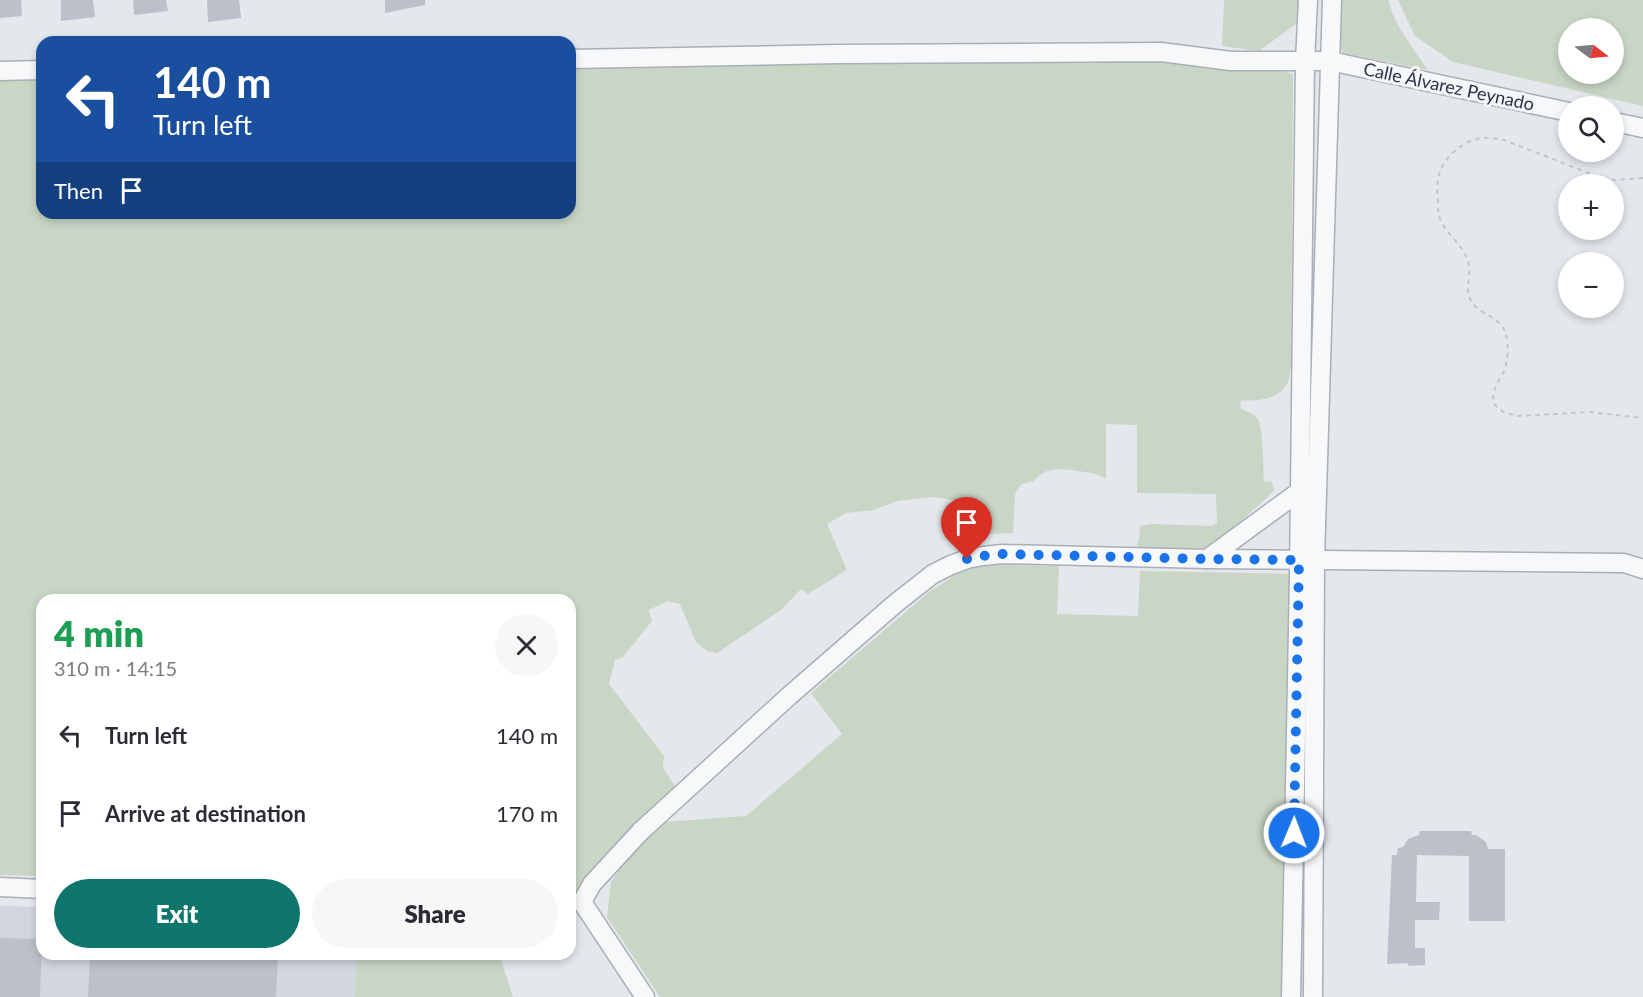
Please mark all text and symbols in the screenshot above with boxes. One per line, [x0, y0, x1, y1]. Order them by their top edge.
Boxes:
north arrow [1558, 18, 1624, 84]
map controls [1558, 18, 1624, 318]
text: 140 m [153, 57, 271, 107]
street label: Calle Álvarez Peynado [1362, 57, 1536, 115]
icon: left [54, 60, 132, 138]
button: search [1558, 96, 1624, 162]
text: Turn left [153, 108, 252, 141]
icon: arrive [115, 174, 148, 207]
button: + [1558, 174, 1624, 240]
text: Then [54, 177, 103, 204]
button: − [1558, 252, 1624, 318]
pin [941, 497, 992, 559]
icon: arrive [950, 506, 983, 539]
text: 4 min [54, 611, 144, 655]
button: close [495, 614, 558, 677]
text: 310 m · 14:15 [54, 656, 177, 680]
icon: left [54, 719, 87, 752]
text: Turn left [105, 722, 187, 749]
text: 140 m [496, 722, 558, 749]
icon: arrive [54, 797, 87, 830]
text: Arrive at destination [105, 800, 306, 827]
text: 170 m [496, 800, 558, 827]
position arrow [1262, 801, 1326, 865]
button: Exit [54, 879, 300, 948]
button: Share [312, 879, 558, 948]

